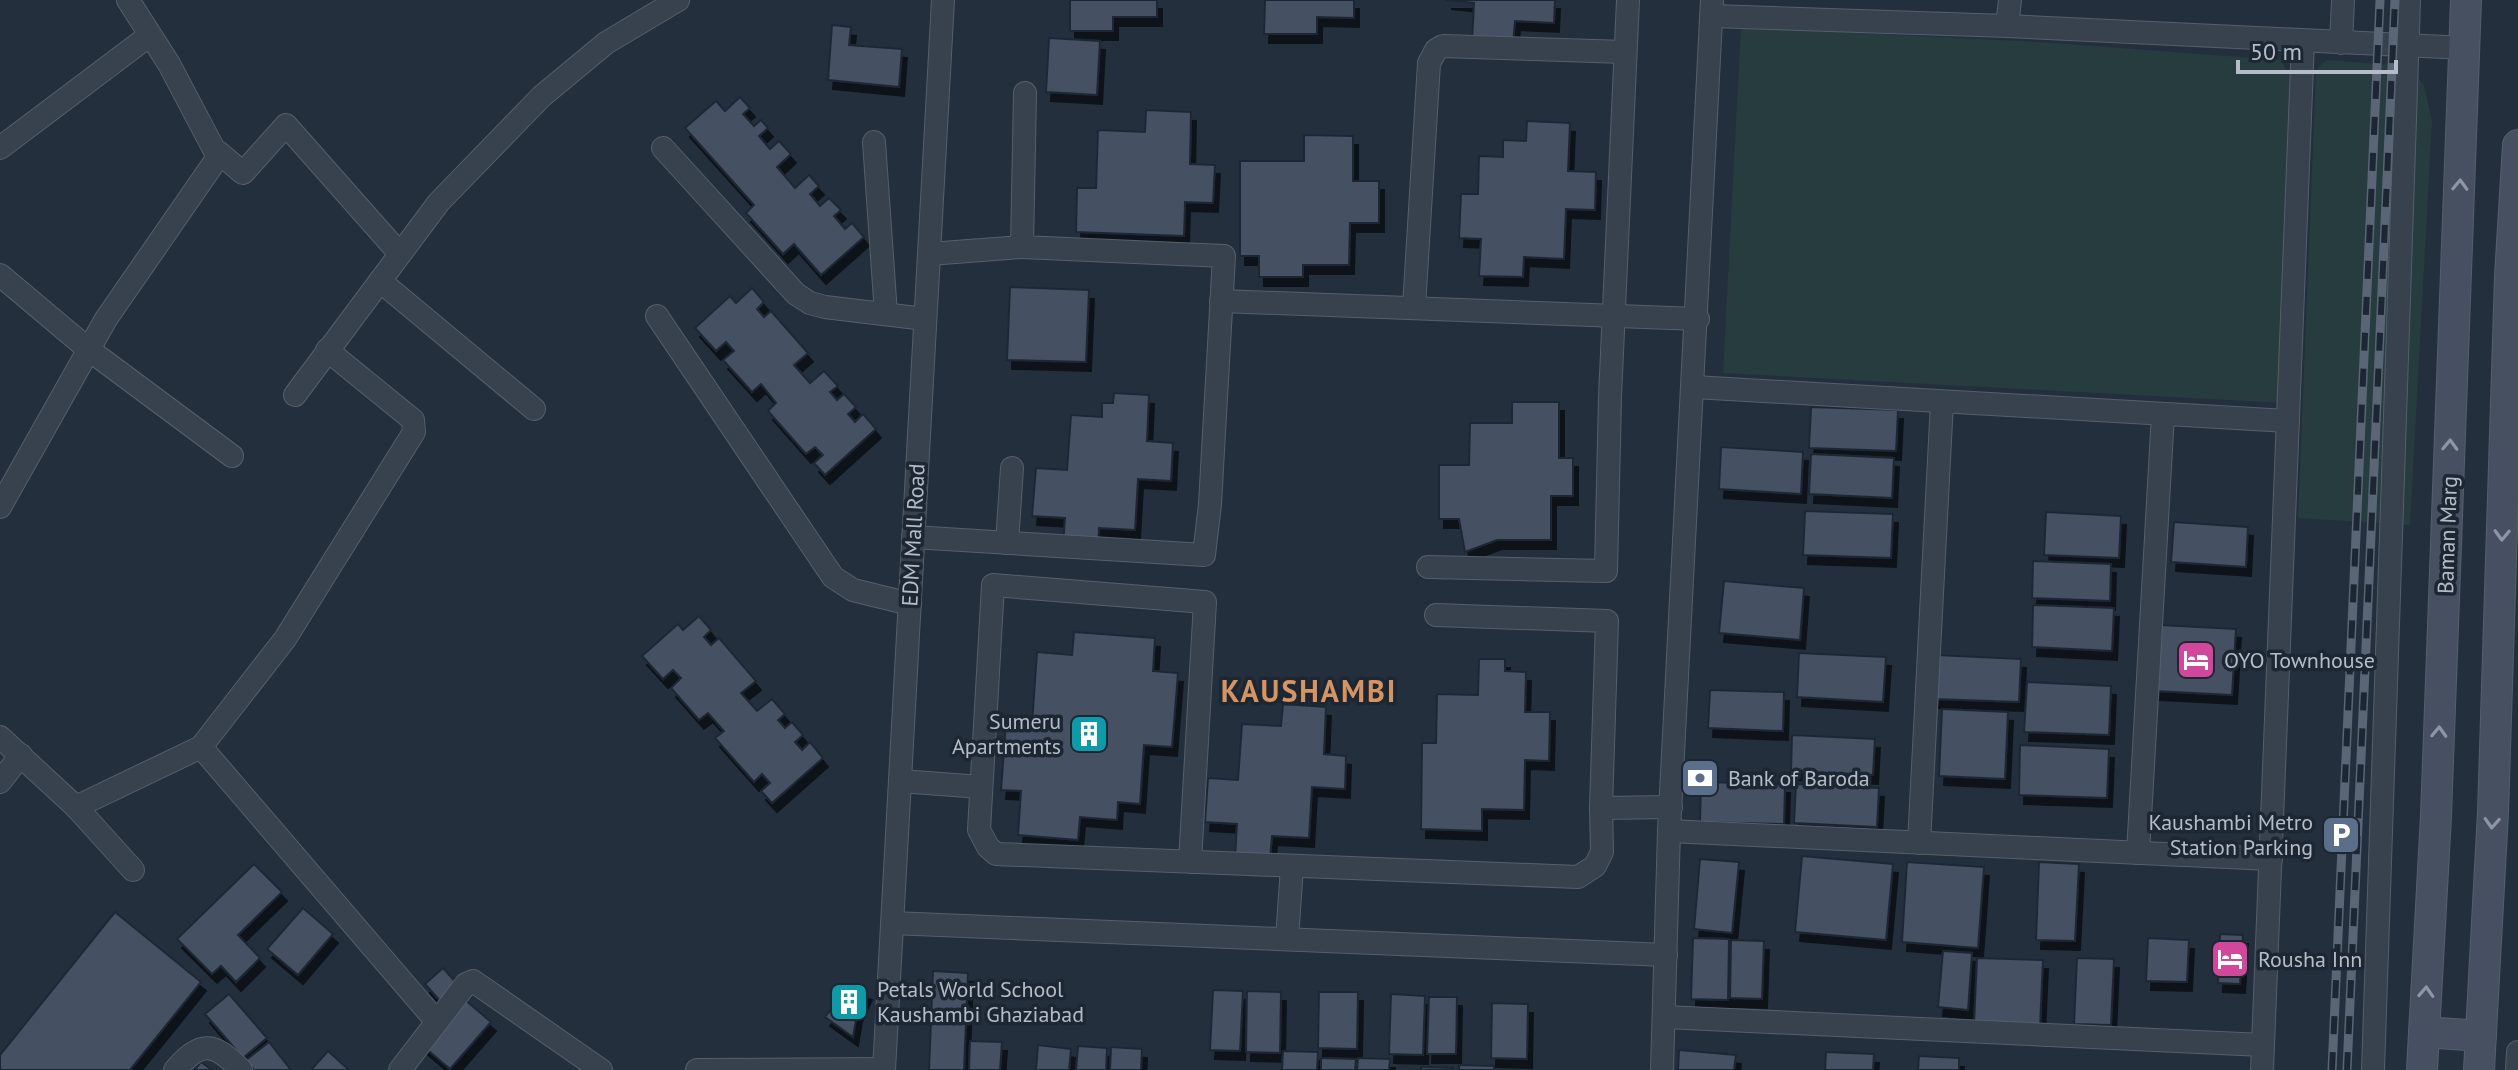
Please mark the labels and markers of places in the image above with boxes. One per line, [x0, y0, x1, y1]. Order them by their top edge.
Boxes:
hotel icon: OYO Townhouse [2175, 639, 2217, 681]
place label: OYO Townhouse [2224, 646, 2375, 674]
place label: Sumeru Apartments [952, 707, 1061, 760]
building icon: Sumeru Apartments [1068, 713, 1110, 755]
bank icon: Bank of Baroda [1679, 757, 1721, 799]
place label: Bank of Baroda [1728, 764, 1870, 792]
place label: Kaushambi Metro Station Parking [2148, 808, 2313, 861]
parking icon: Kaushambi Metro Station Parking [2320, 814, 2362, 856]
hotel icon: Rousha Inn [2209, 938, 2251, 980]
place label: Rousha Inn [2258, 945, 2362, 973]
place label: Petals World School Kaushambi Ghaziabad [877, 975, 1084, 1028]
building icon: Petals World School Kaushambi Ghaziabad [828, 981, 870, 1023]

